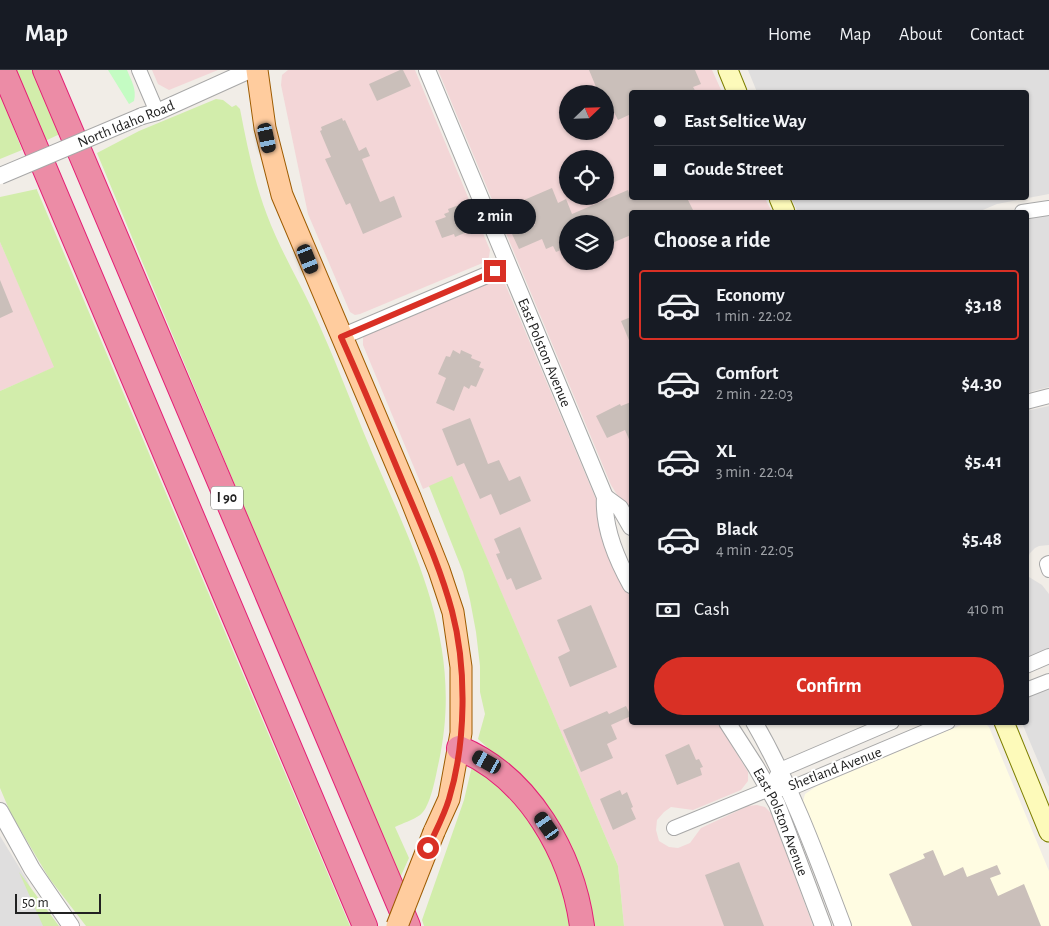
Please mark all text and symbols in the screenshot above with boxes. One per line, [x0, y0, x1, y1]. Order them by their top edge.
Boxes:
text: Map [25, 22, 68, 46]
text: Home [768, 26, 811, 44]
text: Map [839, 26, 871, 44]
text: About [899, 26, 942, 44]
text: Contact [970, 26, 1024, 44]
north arrow [559, 85, 614, 140]
map controls [559, 85, 614, 270]
street label: North Idaho Road [75, 98, 177, 150]
text: East Seltice Way [684, 112, 806, 131]
car [256, 122, 277, 154]
button: locate [559, 150, 614, 205]
text: Goude Street [684, 160, 783, 179]
callout: 2 min [454, 198, 536, 234]
text: 2 min [477, 208, 513, 224]
button: layers [559, 215, 614, 270]
text: Choose a ride [654, 229, 770, 251]
car [295, 242, 320, 276]
route end [484, 260, 506, 282]
icon: car [656, 283, 701, 328]
text: Economy [716, 286, 785, 305]
street label: East Polston Avenue [515, 296, 574, 409]
text: $3.18 [965, 296, 1002, 315]
text: 1 min · 22:02 [716, 308, 792, 324]
icon: car [656, 361, 701, 406]
text: Comfort [716, 364, 778, 383]
text: $4.30 [961, 374, 1002, 393]
text: 2 min · 22:03 [716, 386, 793, 402]
icon: car [656, 439, 701, 484]
text: XL [716, 442, 736, 461]
text: $5.41 [964, 452, 1002, 471]
text: 3 min · 22:04 [716, 464, 793, 480]
road number: I 90 [211, 486, 243, 509]
icon: car [656, 517, 701, 562]
text: Black [716, 520, 758, 539]
text: $5.48 [962, 530, 1002, 549]
text: 4 min · 22:05 [716, 542, 794, 558]
icon: cash [654, 596, 682, 624]
text: Cash [694, 600, 730, 619]
text: 410 m [967, 601, 1004, 617]
button: Confirm [654, 657, 1004, 715]
street label: Shetland Avenue [786, 744, 884, 794]
car [470, 748, 503, 776]
street label: East Polston Avenue [751, 765, 811, 878]
car [532, 809, 561, 843]
route start [417, 837, 439, 859]
scale bar [15, 891, 101, 914]
text: 50 m [22, 896, 49, 910]

